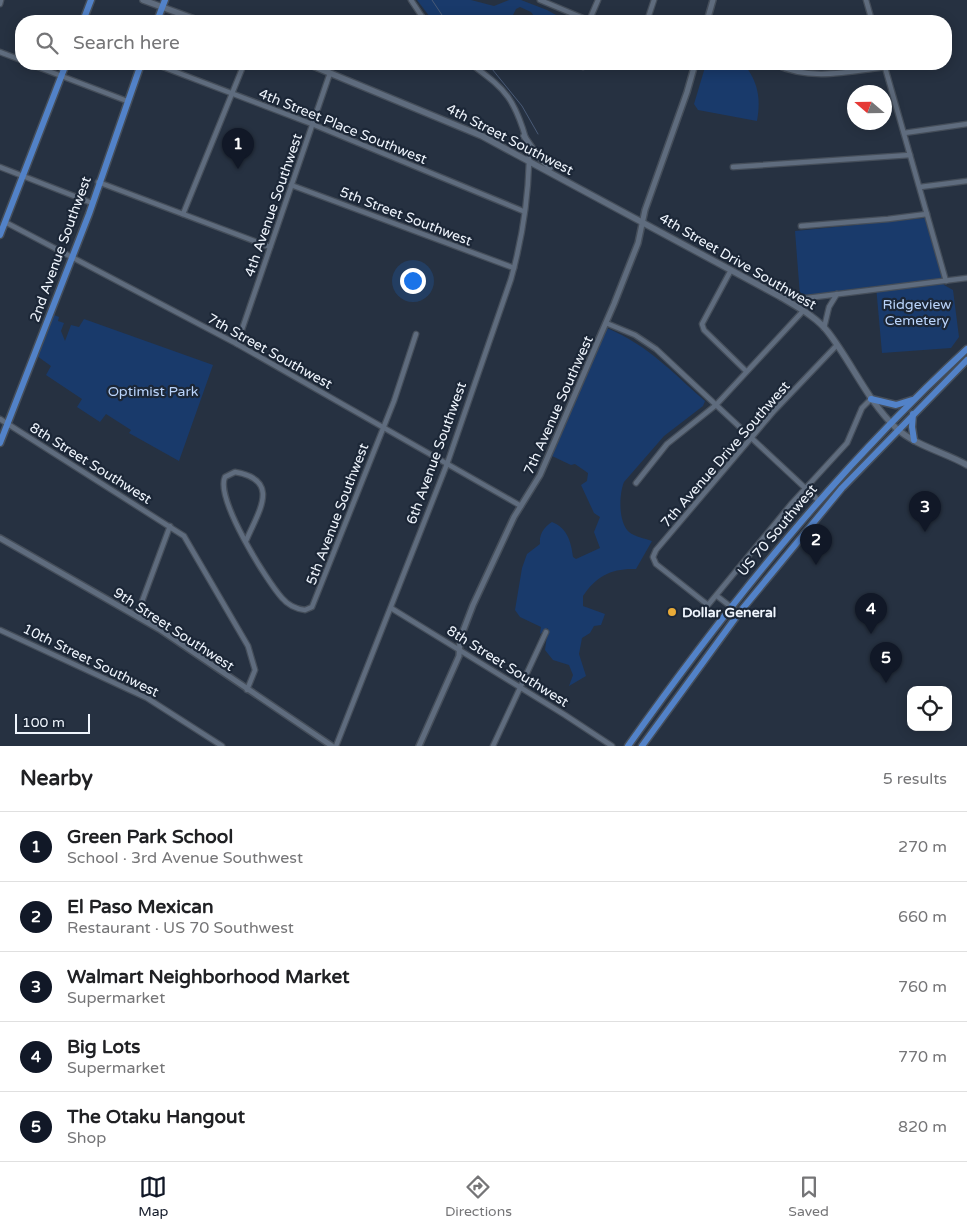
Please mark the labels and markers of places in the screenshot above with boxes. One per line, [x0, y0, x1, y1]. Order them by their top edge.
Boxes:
pin: 1 [222, 128, 254, 169]
pin: 3 [909, 491, 941, 532]
pin: 2 [800, 524, 832, 565]
pin: 4 [855, 593, 887, 634]
place label: Dollar General [682, 604, 776, 621]
marker: Dollar General [666, 606, 678, 618]
pin: 5 [870, 642, 902, 683]

